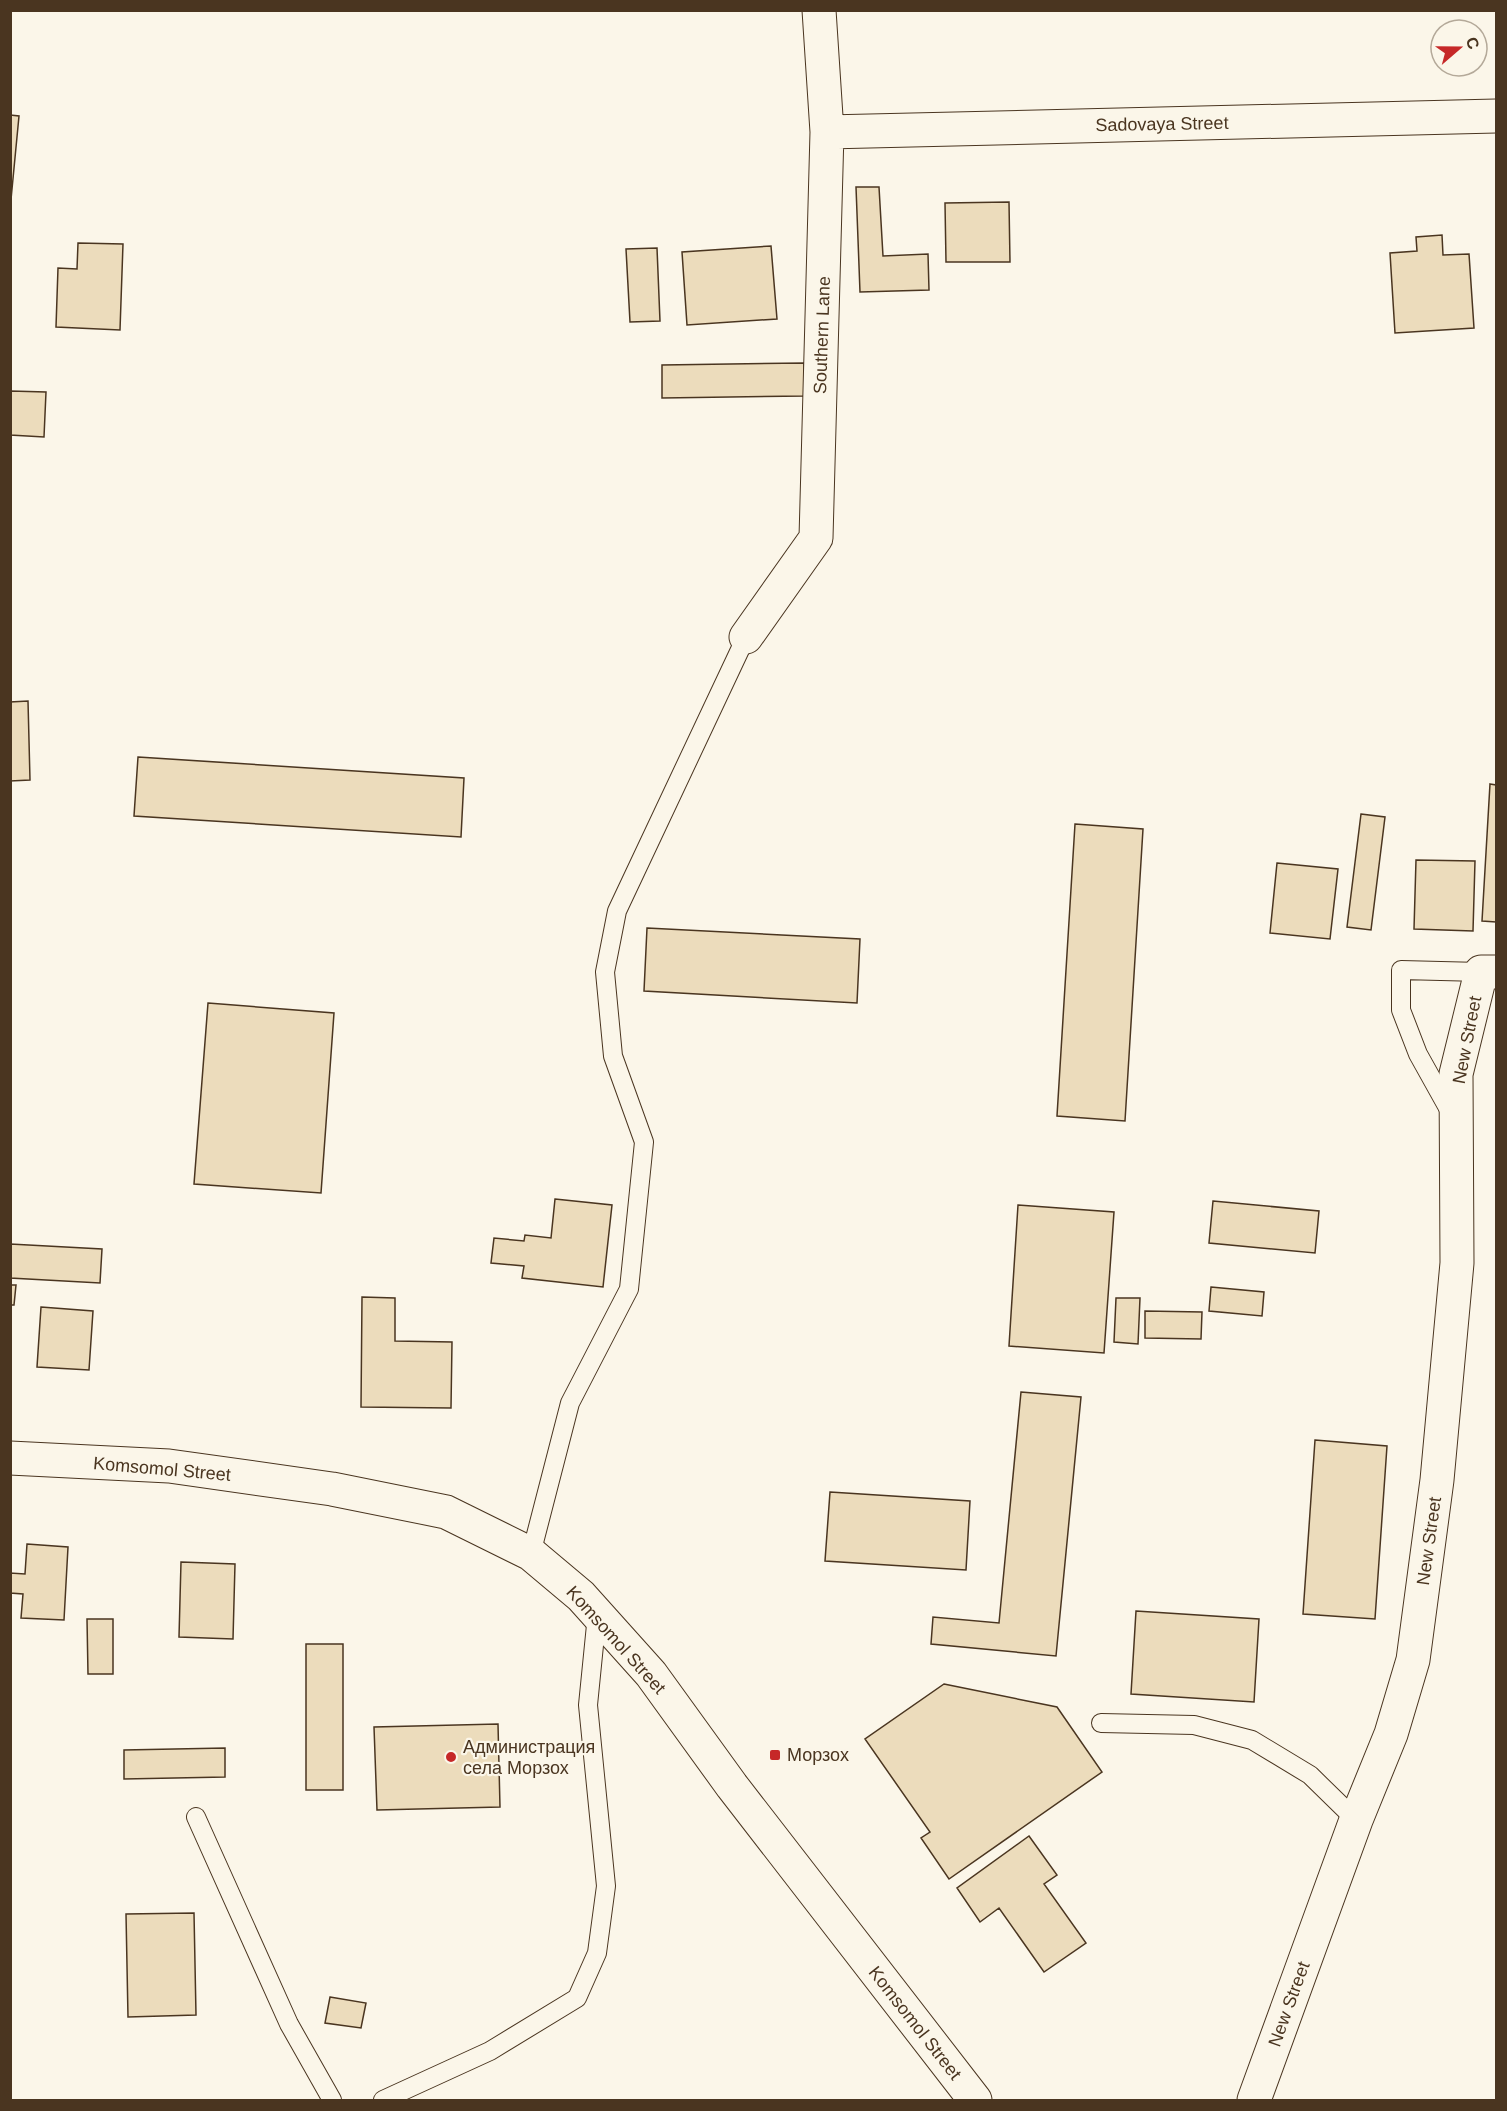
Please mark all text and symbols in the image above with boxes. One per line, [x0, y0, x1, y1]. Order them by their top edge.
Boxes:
north arrow [1429, 18, 1489, 78]
text: С [1463, 35, 1483, 52]
street label: Sadovaya Street [1095, 113, 1229, 135]
street label: Southern Lane [810, 276, 834, 394]
street label: New Street [1449, 994, 1485, 1086]
street label: Komsomol Street [92, 1453, 232, 1485]
street label: New Street [1413, 1496, 1445, 1586]
street label: Komsomol Street [562, 1582, 670, 1698]
place label: Администрация села Морзох [463, 1737, 595, 1778]
place label: Морзох [787, 1745, 849, 1765]
marker: Морзох [768, 1748, 782, 1762]
marker: Администрация села Морзох [444, 1750, 458, 1764]
street label: New Street [1264, 1959, 1314, 2049]
street label: Komsomol Street [865, 1962, 965, 2084]

